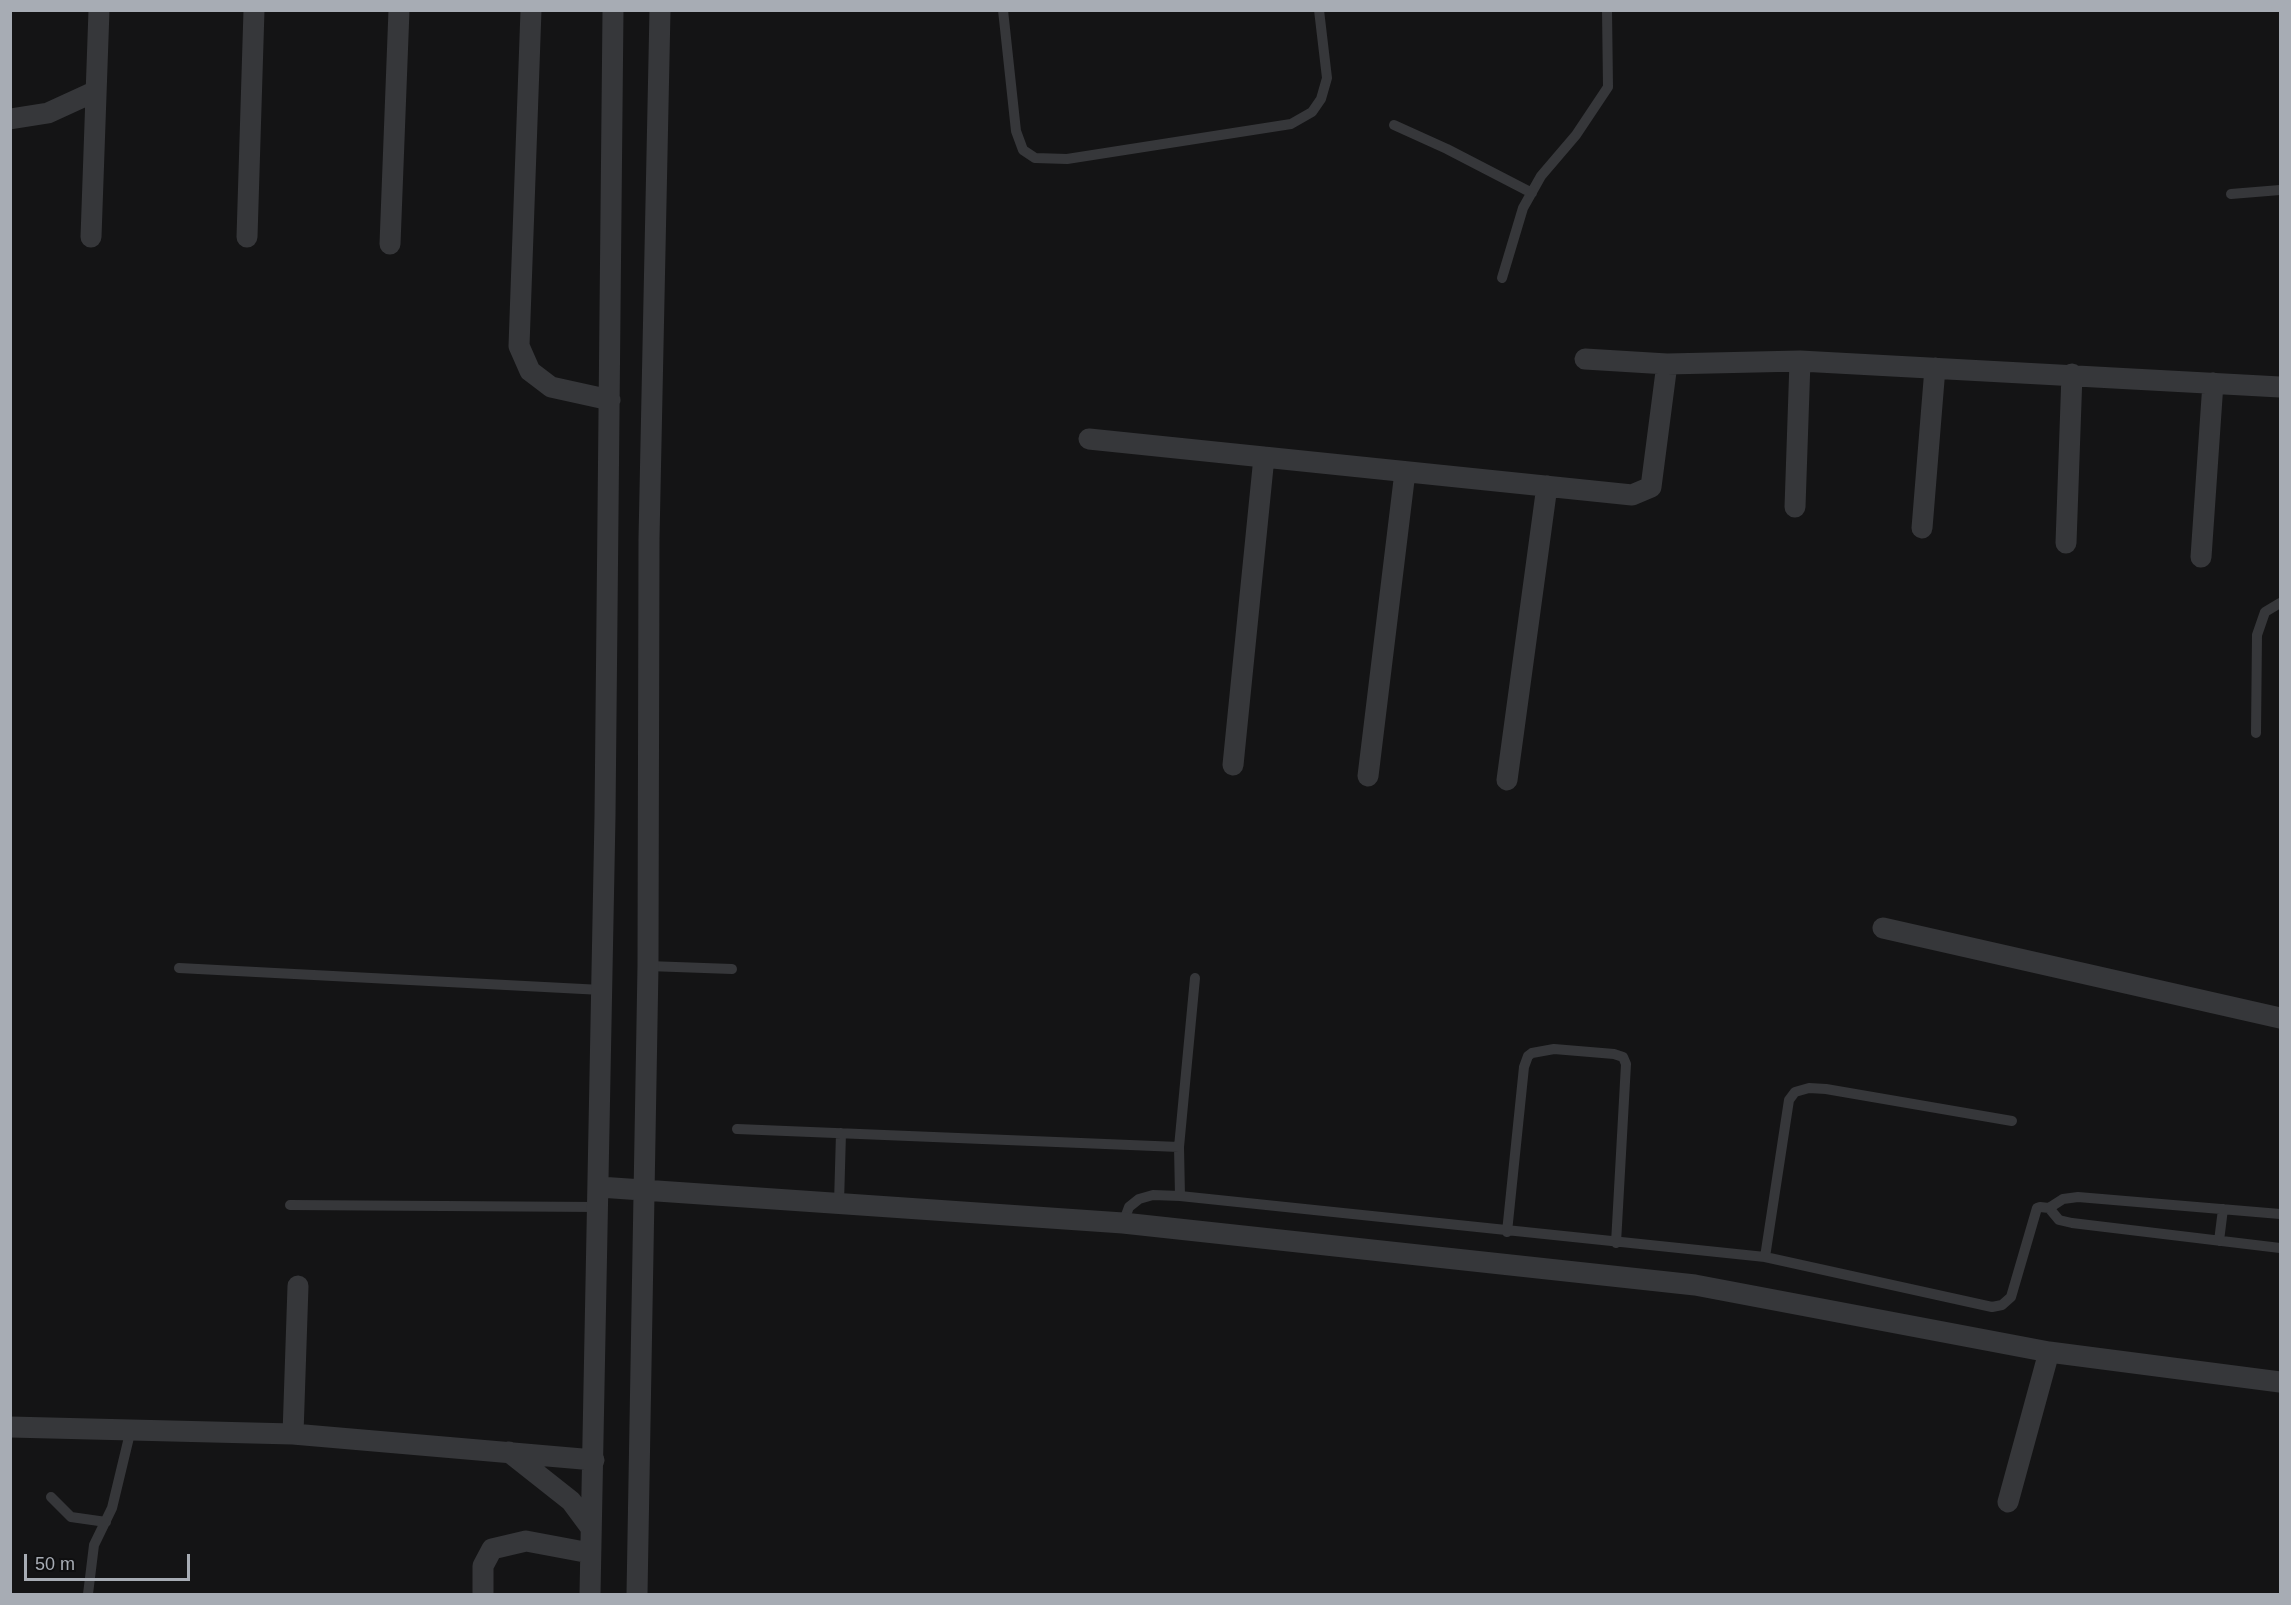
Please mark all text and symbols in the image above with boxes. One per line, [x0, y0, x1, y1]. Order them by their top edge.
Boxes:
scale bar [27, 1542, 194, 1580]
text: 50 m [35, 1554, 75, 1574]

